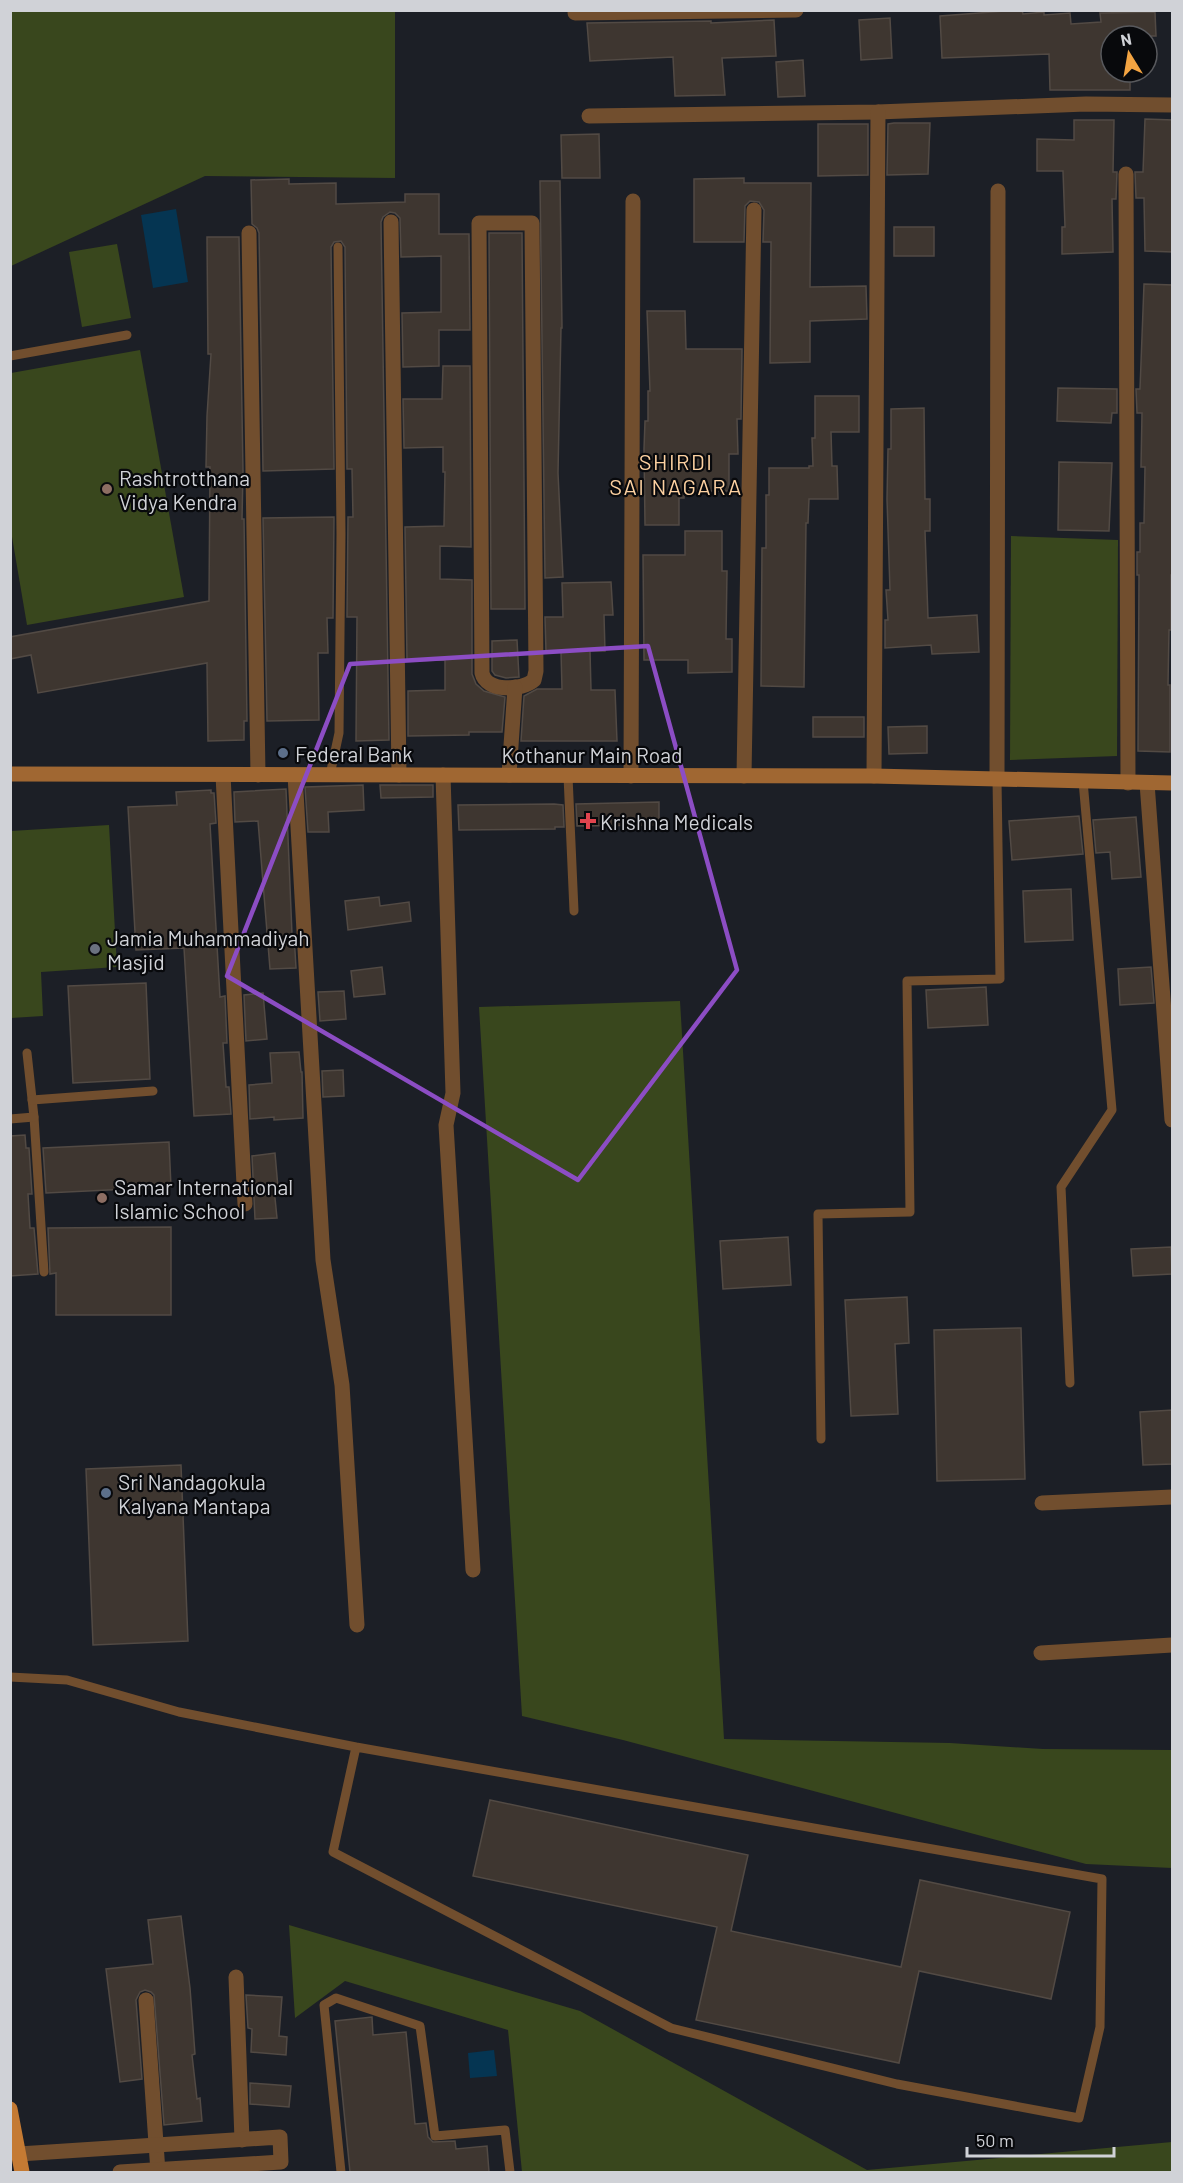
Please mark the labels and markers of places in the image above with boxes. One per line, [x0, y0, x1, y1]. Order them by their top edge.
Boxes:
place label: Rashtrotthana Vidya Kendra [119, 465, 250, 514]
marker: Rashtrotthana Vidya Kendra [100, 482, 114, 496]
place label: Federal Bank [295, 741, 413, 766]
marker: Federal Bank [276, 746, 290, 760]
place label: Krishna Medicals [600, 809, 753, 834]
marker: Krishna Medicals [581, 814, 595, 828]
place label: Jamia Muhammadiyah Masjid [107, 925, 310, 974]
marker: Jamia Muhammadiyah Masjid [88, 942, 102, 956]
place label: Samar International Islamic School [114, 1174, 293, 1223]
marker: Samar International Islamic School [95, 1191, 109, 1205]
place label: Sri Nandagokula Kalyana Mantapa [118, 1469, 271, 1518]
marker: Sri Nandagokula Kalyana Mantapa [99, 1486, 113, 1500]

